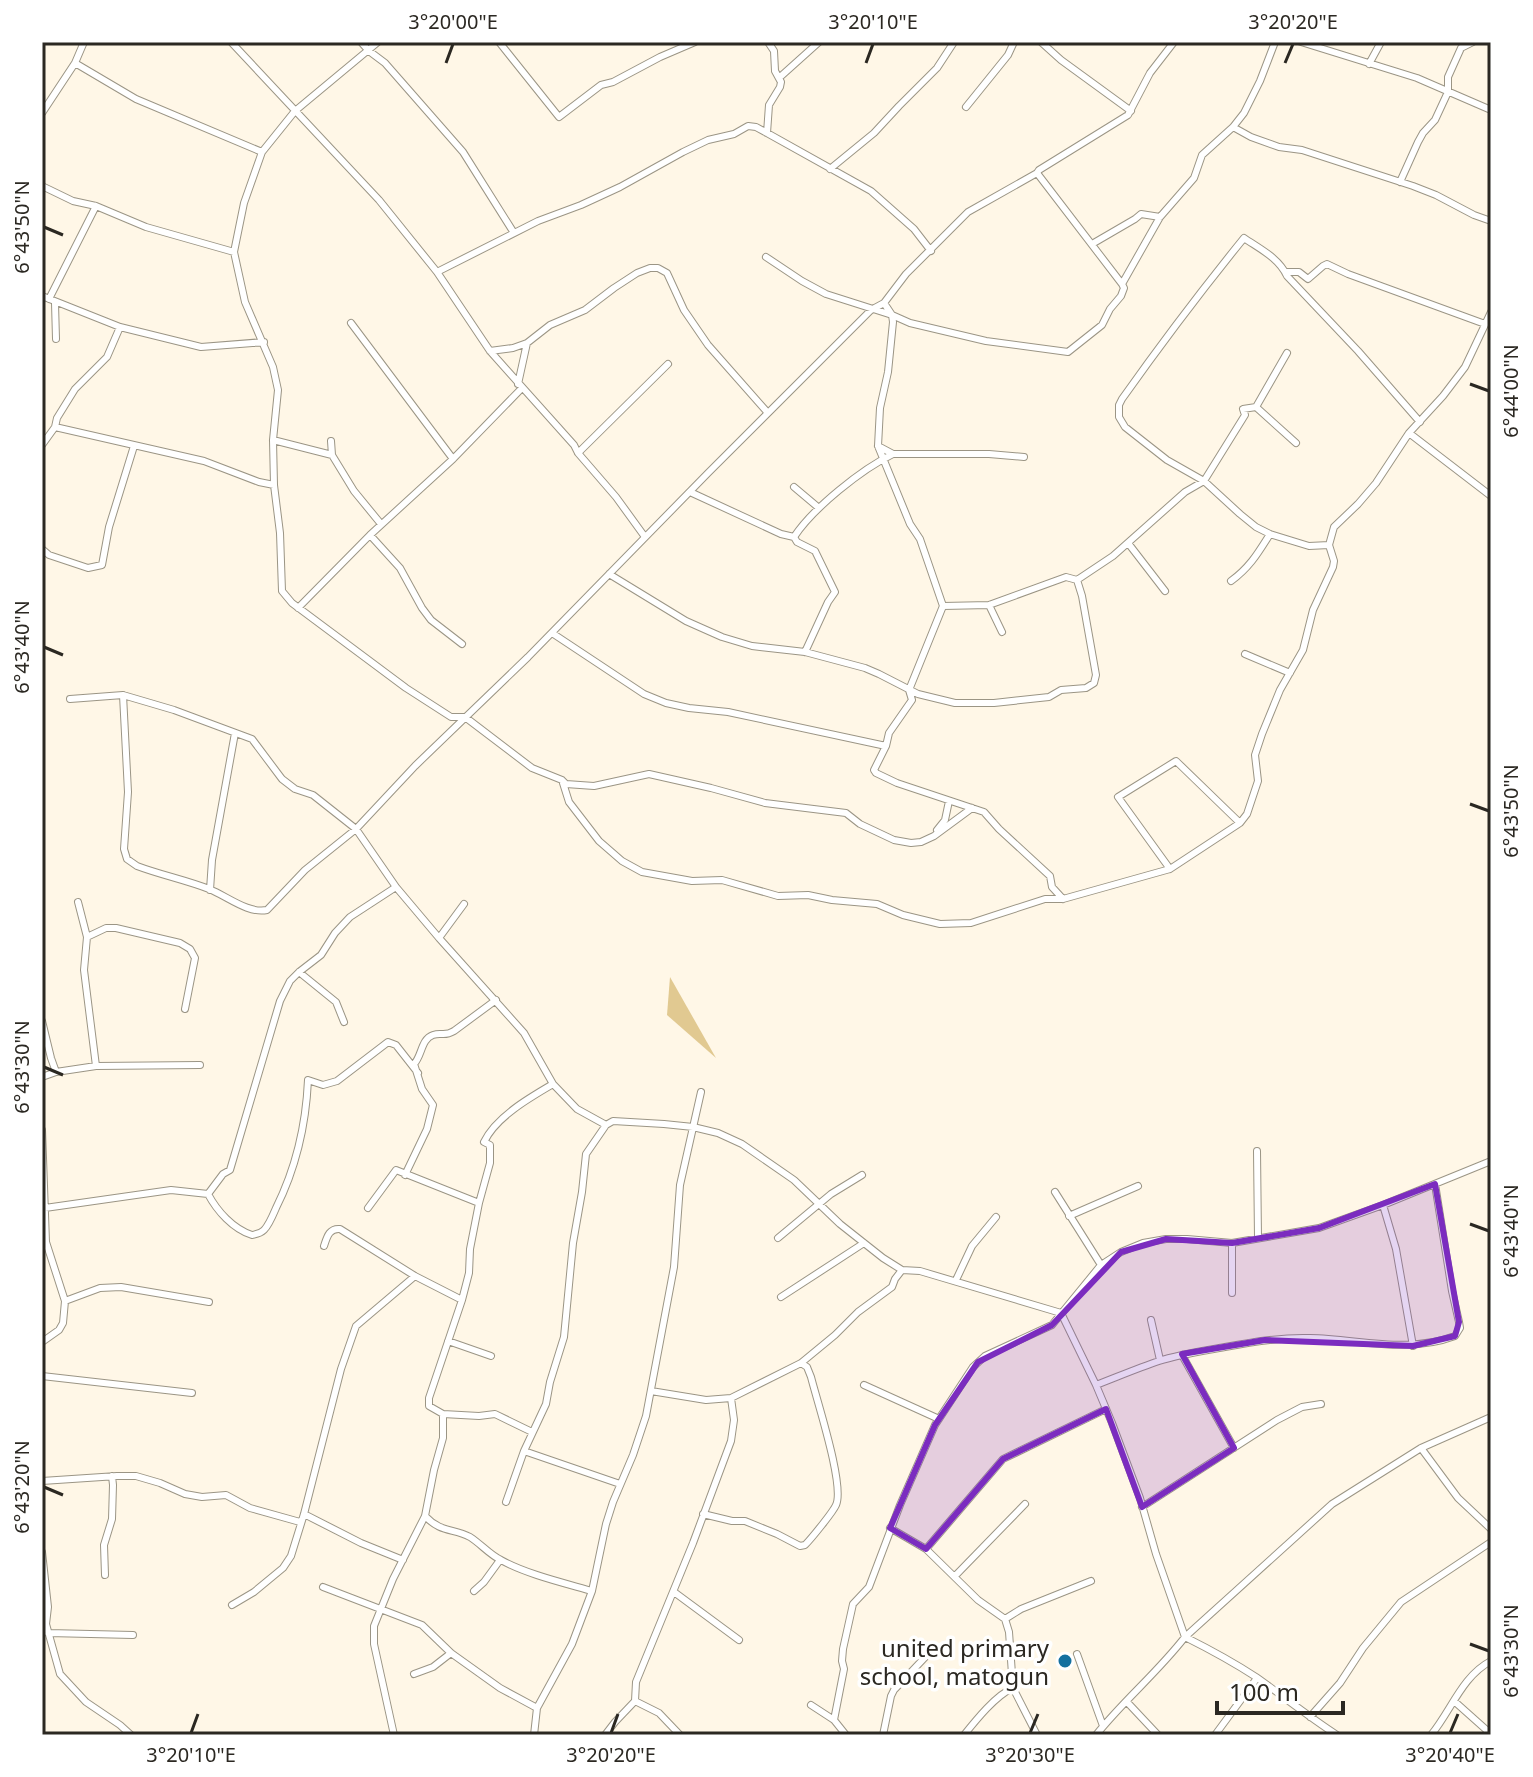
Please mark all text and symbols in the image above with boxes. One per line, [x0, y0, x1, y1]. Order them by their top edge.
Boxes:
text: 3°20'00"E [408, 8, 498, 35]
text: 3°20'10"E [828, 8, 918, 35]
text: 3°20'20"E [1248, 8, 1338, 35]
text: 6°43'50"N [8, 180, 35, 274]
text: 6°44'00"N [1497, 344, 1524, 438]
text: 6°43'40"N [8, 600, 35, 694]
text: 6°43'50"N [1497, 764, 1524, 858]
text: 6°43'30"N [8, 1020, 35, 1114]
text: 6°43'40"N [1497, 1184, 1524, 1278]
text: 6°43'20"N [8, 1440, 35, 1534]
text: 6°43'30"N [1497, 1604, 1524, 1698]
place label: united primary school, matogun [860, 1631, 1050, 1692]
marker: united primary school, matogun [1056, 1652, 1074, 1670]
scale bar [1217, 1665, 1343, 1715]
text: 100 m [1229, 1675, 1299, 1708]
text: 3°20'10"E [146, 1741, 236, 1768]
text: 3°20'20"E [566, 1741, 656, 1768]
text: 3°20'30"E [985, 1741, 1075, 1768]
text: 3°20'40"E [1405, 1741, 1495, 1768]

